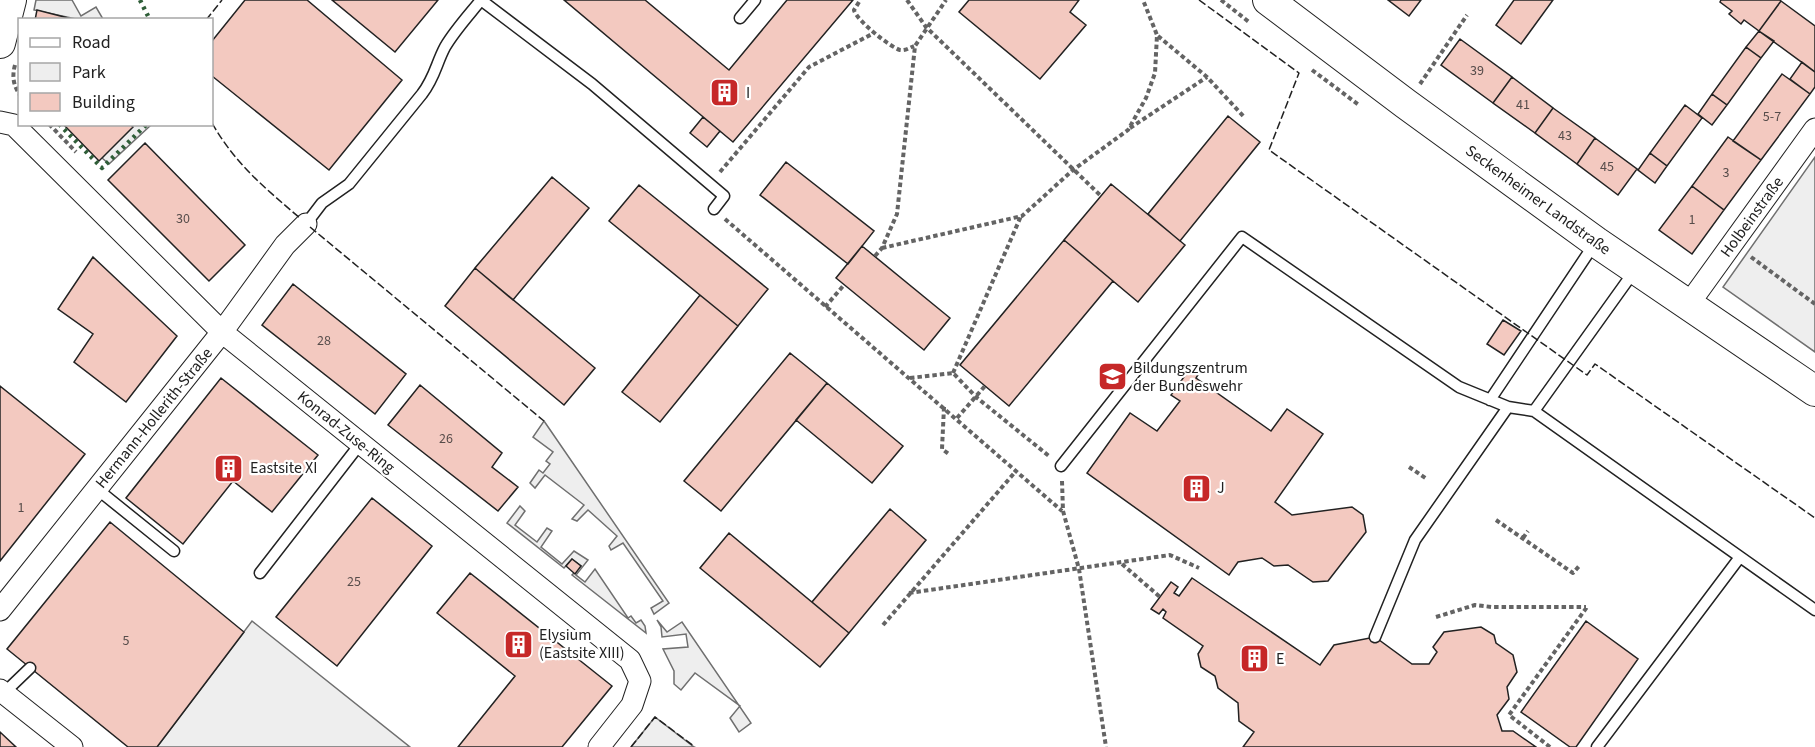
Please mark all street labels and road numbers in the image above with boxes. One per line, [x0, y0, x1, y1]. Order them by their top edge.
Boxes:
street label: Seckenheimer Landstraße [1461, 140, 1615, 260]
street label: Holbeinstraße [1715, 172, 1789, 262]
street label: Hermann-Hollerith-Straße [90, 343, 218, 493]
street label: Konrad-Zuse-Ring [292, 386, 400, 478]

